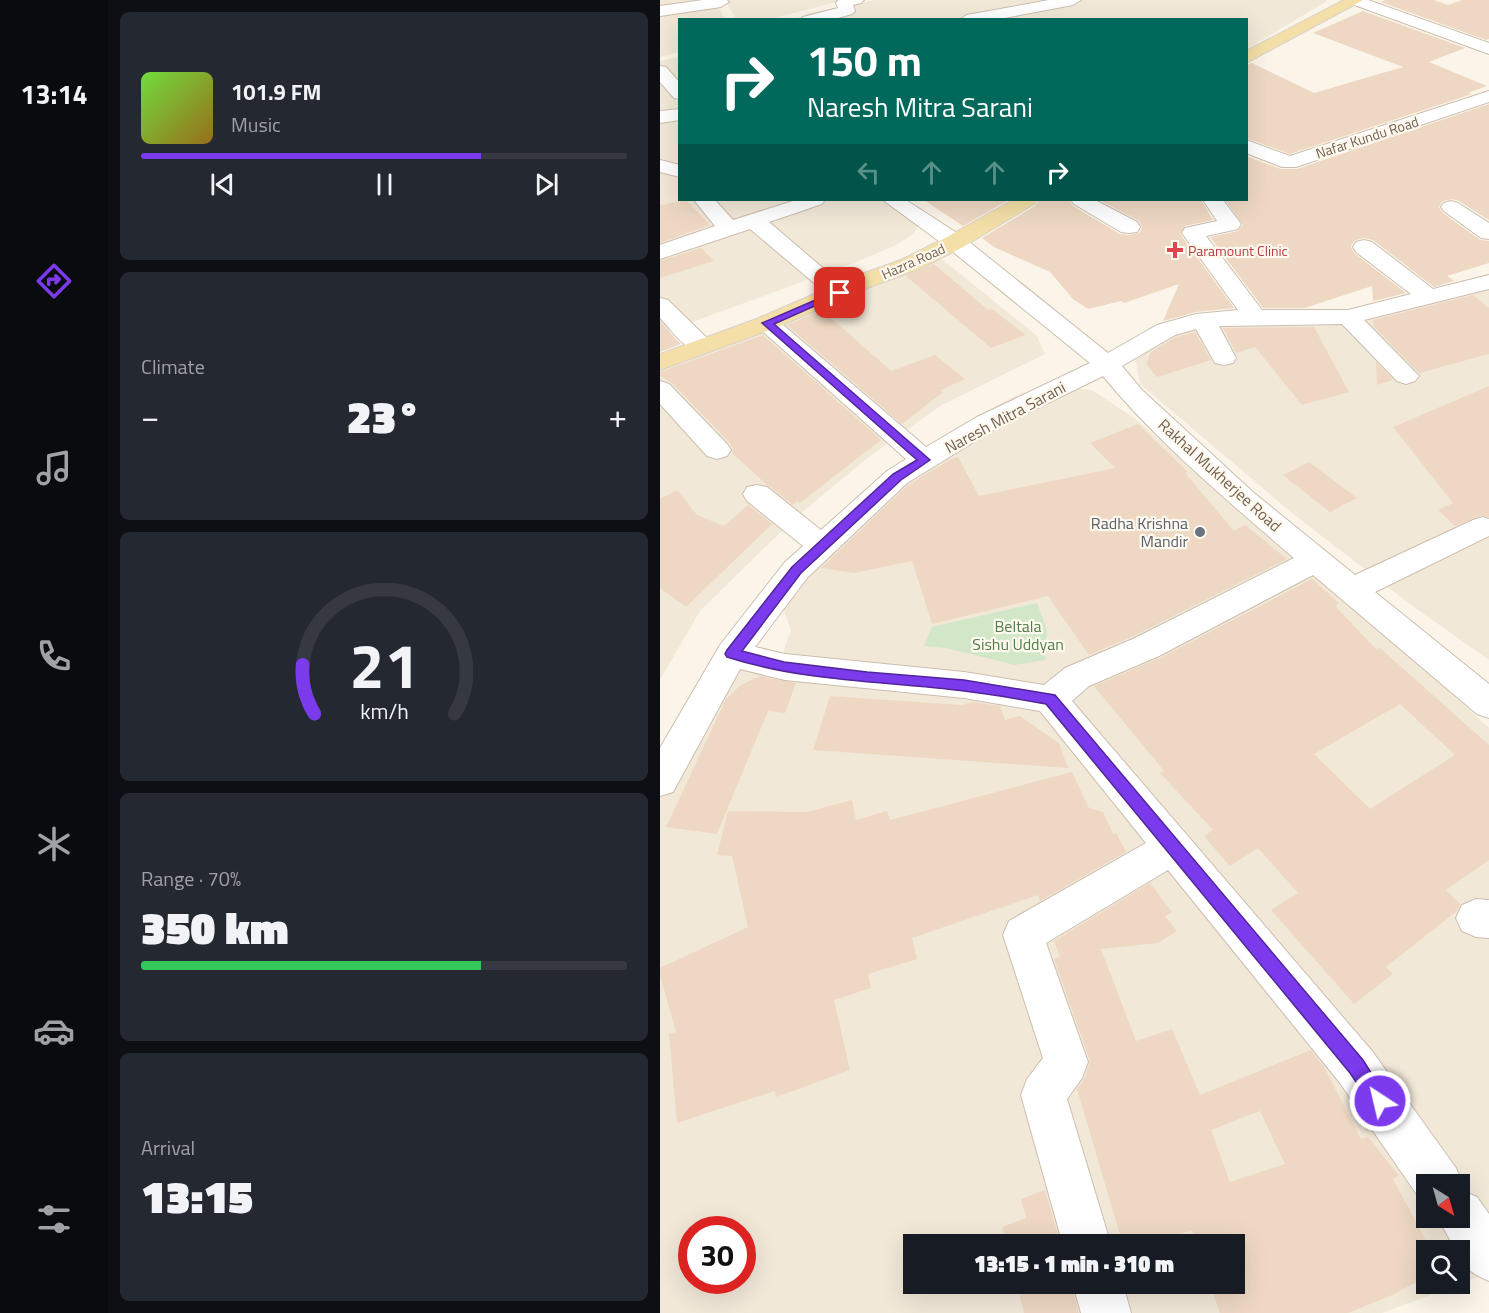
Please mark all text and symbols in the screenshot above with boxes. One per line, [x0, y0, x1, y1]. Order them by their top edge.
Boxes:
text: 150 m [807, 28, 922, 92]
icon: right [708, 42, 786, 120]
text: 13:14 [20, 73, 88, 114]
text: 101.9 FM [231, 75, 321, 109]
text: Naresh Mitra Sarani [807, 86, 1033, 127]
text: Music [231, 109, 281, 140]
street label: Nafar Kundu Road [1313, 110, 1421, 164]
icon: left [852, 156, 885, 189]
icon: ahead [915, 156, 948, 189]
icon: ahead [978, 156, 1011, 189]
icon: right [1041, 156, 1074, 189]
icon: previous [206, 168, 239, 201]
icon: pause [368, 168, 401, 201]
icon: next [530, 168, 563, 201]
street label: Hazra Road [878, 238, 948, 284]
place label: Paramount Clinic [1188, 240, 1288, 261]
marker: Paramount Clinic [1166, 241, 1184, 259]
icon: directions [33, 260, 75, 302]
pin [814, 267, 865, 318]
icon: arrive [823, 276, 856, 309]
text: Climate [141, 351, 205, 382]
street label: Naresh Mitra Sarani [940, 375, 1070, 459]
text: 23° [347, 382, 421, 450]
text: − [141, 391, 159, 441]
text: + [609, 391, 627, 441]
street label: Rakhal Mukherjee Road [1153, 413, 1287, 537]
icon: music [33, 447, 75, 489]
place label: Radha Krishna Mandir [1091, 511, 1188, 553]
marker: Radha Krishna Mandir [1193, 525, 1207, 539]
park label: Beltala Sishu Uddyan [972, 614, 1064, 656]
text: 21 [349, 617, 419, 712]
icon: phone [33, 635, 75, 677]
text: km/h [360, 695, 408, 727]
icon: climate [33, 823, 75, 865]
text: Range · 70% [141, 863, 241, 894]
text: 350 km [141, 893, 289, 961]
icon: car [33, 1010, 75, 1052]
position arrow [1348, 1069, 1412, 1133]
text: Arrival [141, 1132, 195, 1163]
text: 13:15 [141, 1162, 253, 1230]
north arrow [1416, 1174, 1470, 1228]
map controls [1416, 1174, 1470, 1294]
icon: filters [33, 1198, 75, 1240]
speed limit sign: 30 [678, 1216, 756, 1294]
button: search [1416, 1240, 1470, 1294]
text: 13:15 · 1 min · 310 m [974, 1247, 1174, 1281]

